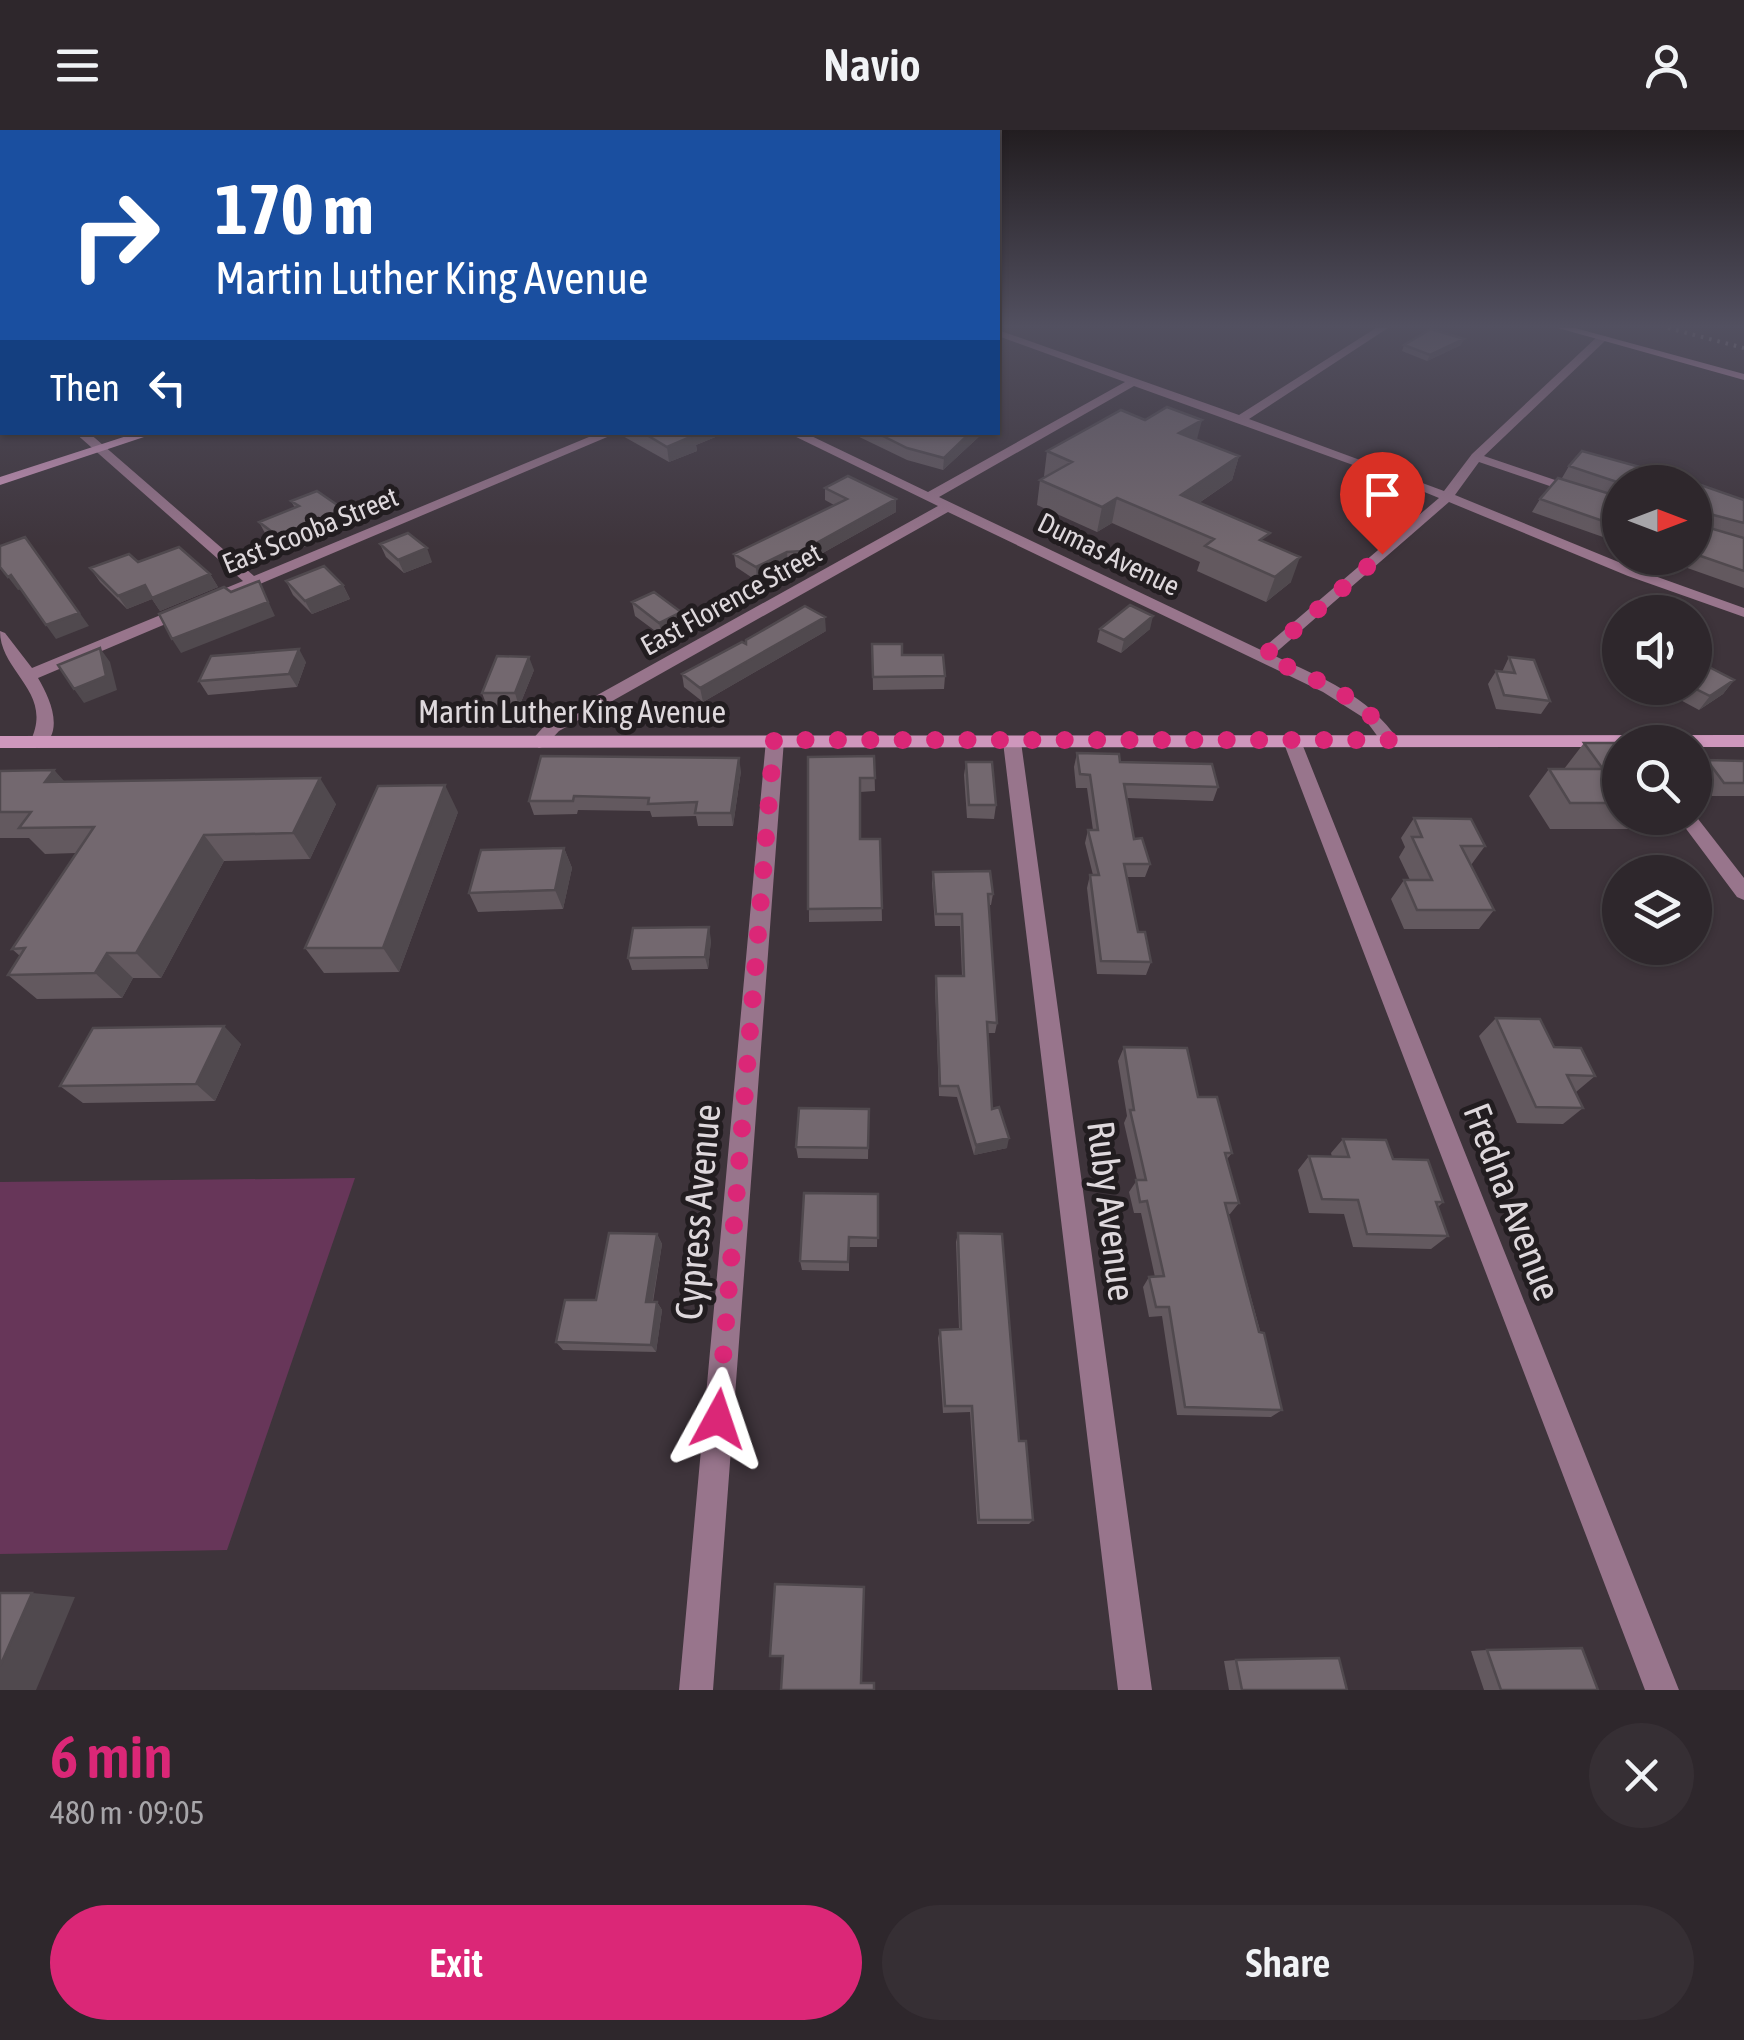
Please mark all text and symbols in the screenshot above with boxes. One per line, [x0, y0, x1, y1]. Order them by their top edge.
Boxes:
icon: menu [50, 38, 105, 93]
icon: person [1639, 38, 1694, 93]
text: Navio [823, 39, 921, 91]
text: 170 m [215, 169, 374, 249]
icon: right [50, 170, 180, 300]
text: Martin Luther King Avenue [215, 252, 648, 304]
icon: left [140, 360, 195, 415]
text: Then [50, 366, 120, 409]
pin [1340, 452, 1425, 555]
north arrow [1602, 465, 1712, 575]
map controls [1602, 465, 1712, 965]
icon: arrive [1355, 467, 1410, 522]
street label: East Scooba Street [217, 480, 403, 580]
street label: Dumas Avenue [1033, 506, 1185, 602]
street label: East Florence Street [635, 536, 827, 662]
button: sound [1602, 595, 1712, 705]
street label: Martin Luther King Avenue [418, 693, 726, 730]
button: search [1602, 725, 1712, 835]
button: layers [1602, 855, 1712, 965]
street label: Fredna Avenue [1455, 1097, 1570, 1306]
street label: Cypress Avenue [667, 1102, 728, 1322]
street label: Ruby Avenue [1079, 1118, 1144, 1303]
position arrow [666, 1367, 770, 1471]
text: 6 min [50, 1722, 173, 1791]
button: close [1589, 1723, 1694, 1828]
text: 480 m · 09:05 [50, 1794, 205, 1831]
button: Exit [50, 1905, 862, 2020]
button: Share [882, 1905, 1694, 2020]

